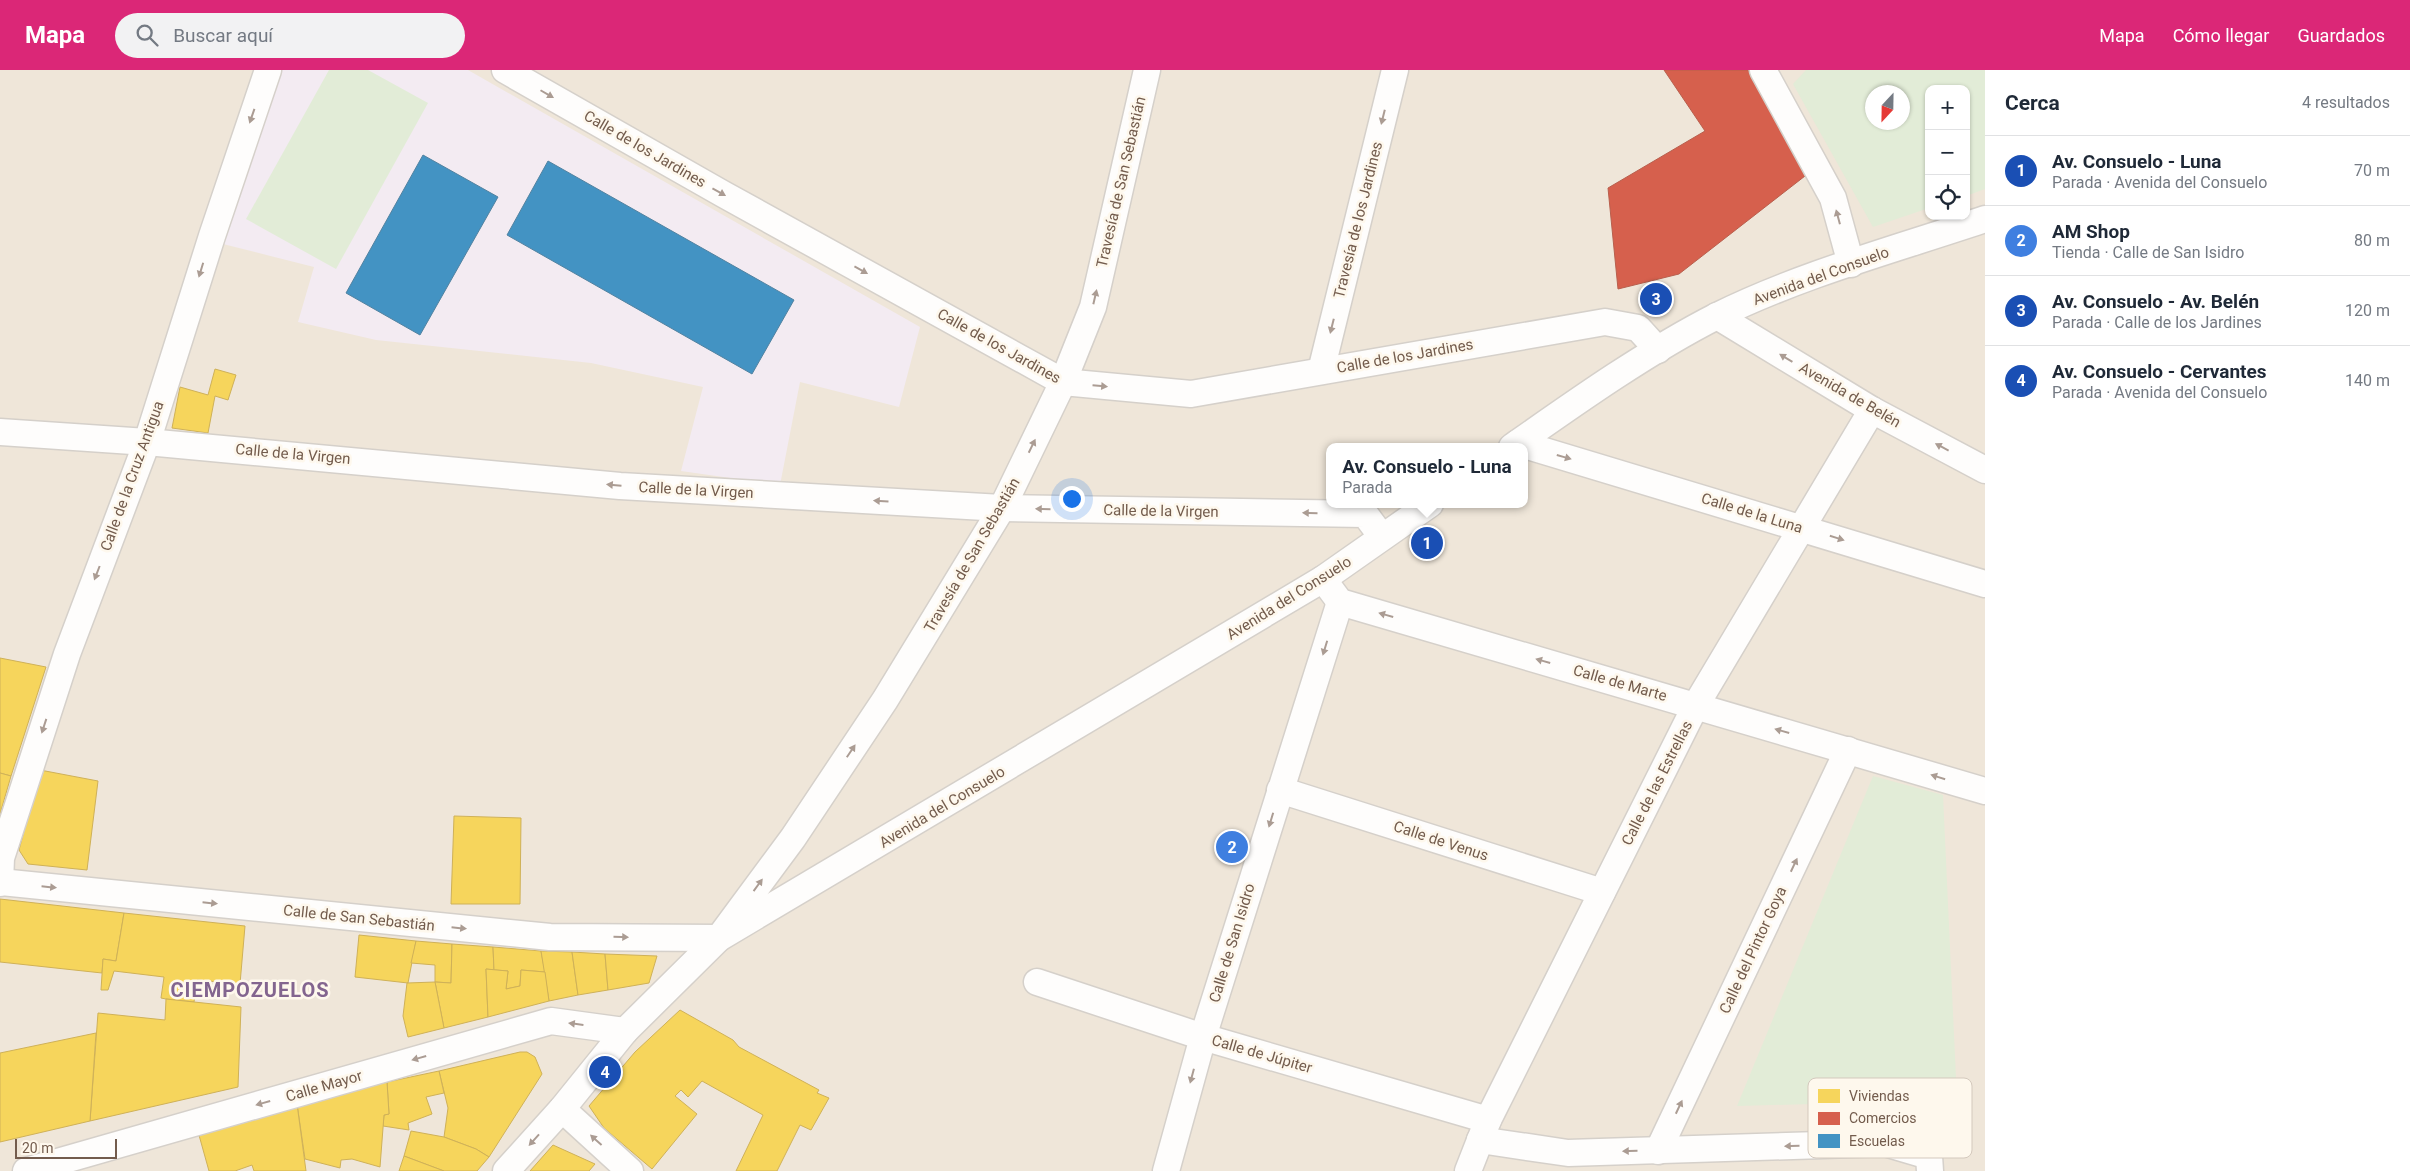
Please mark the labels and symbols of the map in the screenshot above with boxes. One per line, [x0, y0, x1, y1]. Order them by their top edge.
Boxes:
north arrow [1865, 85, 1910, 130]
one-way arrow [540, 90, 555, 98]
street label: Travesía de San Sebastián [1093, 95, 1149, 269]
street label: Calle de los Jardines [581, 107, 709, 191]
one-way arrow [248, 109, 256, 124]
one-way arrow [1379, 110, 1387, 125]
street label: Travesía de los Jardines [1330, 140, 1386, 300]
one-way arrow [713, 187, 726, 196]
one-way arrow [1834, 210, 1842, 225]
street label: Avenida del Consuelo [1751, 243, 1891, 309]
one-way arrow [197, 263, 204, 278]
one-way arrow [855, 266, 868, 275]
pin: 3 [1640, 280, 1672, 318]
one-way arrow [1091, 289, 1099, 304]
street label: Calle de los Jardines [934, 305, 1064, 387]
one-way arrow [1327, 319, 1335, 334]
street label: Calle de los Jardines [1335, 335, 1475, 377]
one-way arrow [1779, 353, 1792, 362]
street label: Avenida de Belén [1796, 359, 1904, 431]
one-way arrow [1092, 382, 1108, 390]
street label: Calle de la Cruz Antigua [96, 399, 168, 553]
one-way arrow [1028, 439, 1036, 454]
street label: Calle de la Virgen [235, 440, 351, 468]
one-way arrow [1935, 443, 1949, 451]
one-way arrow [1557, 454, 1572, 462]
street label: Travesía de San Sebastián [920, 475, 1024, 635]
street label: Calle de la Virgen [638, 478, 754, 502]
one-way arrow [605, 481, 621, 489]
your location [1059, 486, 1085, 512]
street label: Calle de la Luna [1699, 489, 1805, 537]
one-way arrow [872, 497, 888, 505]
street label: Calle de la Virgen [1103, 501, 1219, 521]
one-way arrow [1035, 505, 1051, 513]
one-way arrow [1302, 509, 1318, 517]
pin: 1 [1411, 524, 1443, 562]
one-way arrow [1830, 535, 1845, 543]
street label: Avenida del Consuelo [1223, 552, 1355, 644]
one-way arrow [93, 566, 101, 581]
one-way arrow [1379, 611, 1394, 619]
one-way arrow [1321, 641, 1328, 656]
one-way arrow [1535, 656, 1550, 664]
street label: Calle de Marte [1571, 661, 1669, 705]
street label: Calle de las Estrellas [1618, 718, 1696, 848]
one-way arrow [39, 719, 47, 734]
one-way arrow [1775, 726, 1790, 734]
one-way arrow [846, 744, 856, 758]
street label: Avenida del Consuelo [876, 762, 1008, 852]
one-way arrow [1931, 773, 1946, 781]
one-way arrow [1267, 813, 1275, 828]
street label: Calle de Venus [1391, 817, 1491, 865]
pin: 2 [1216, 828, 1248, 866]
one-way arrow [1790, 858, 1798, 872]
one-way arrow [753, 879, 764, 892]
street label: Calle de San Isidro [1205, 881, 1259, 1005]
one-way arrow [41, 883, 57, 891]
street label: Calle del Pintor Goya [1716, 884, 1790, 1016]
one-way arrow [203, 899, 219, 907]
street label: Calle de San Sebastián [282, 901, 436, 935]
one-way arrow [451, 924, 467, 932]
one-way arrow [613, 933, 629, 941]
district label: CIEMPOZUELOS [170, 978, 330, 1002]
one-way arrow [568, 1020, 584, 1028]
street label: Calle de Júpiter [1210, 1031, 1314, 1077]
pin: 4 [589, 1053, 621, 1091]
one-way arrow [412, 1055, 427, 1063]
street label: Calle Mayor [284, 1067, 364, 1105]
one-way arrow [1188, 1068, 1196, 1083]
legend [1808, 1078, 1972, 1158]
text: Viviendas [1849, 1088, 1909, 1104]
one-way arrow [256, 1100, 271, 1108]
one-way arrow [1675, 1100, 1683, 1114]
text: Comercios [1849, 1110, 1916, 1126]
one-way arrow [528, 1133, 539, 1146]
text: Escuelas [1849, 1133, 1905, 1149]
one-way arrow [590, 1134, 602, 1146]
scale bar [15, 1136, 118, 1159]
one-way arrow [1784, 1143, 1800, 1151]
one-way arrow [1622, 1147, 1638, 1155]

